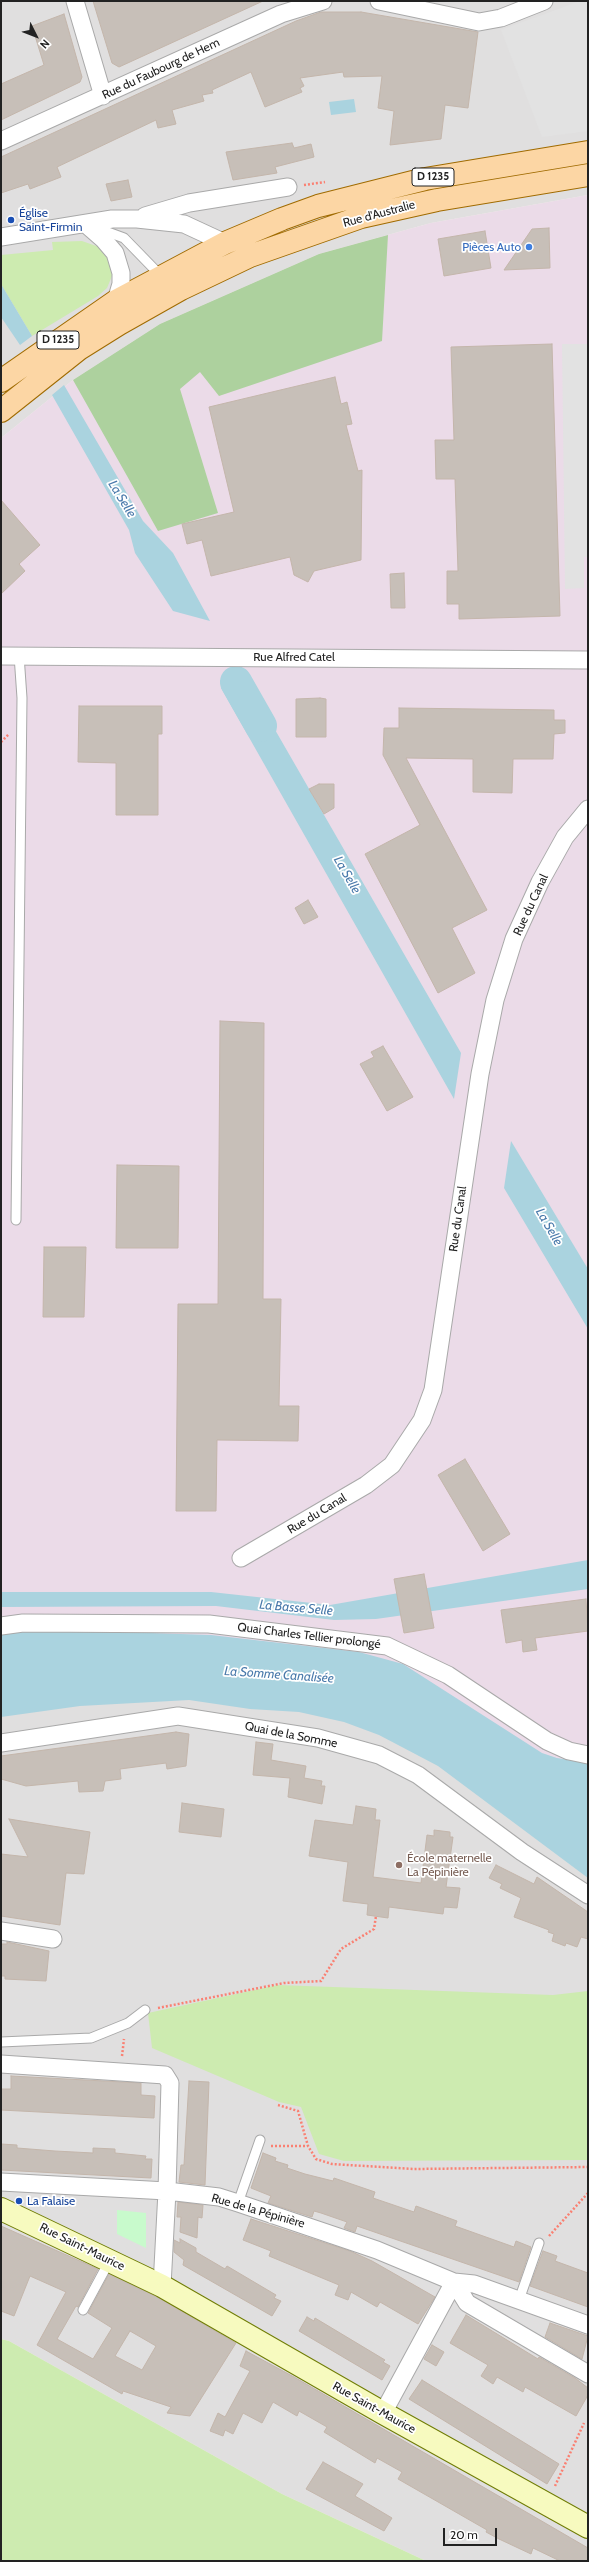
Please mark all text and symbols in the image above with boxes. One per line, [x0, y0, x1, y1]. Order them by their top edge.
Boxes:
north arrow [16, 16, 56, 56]
street label: Rue du Faubourg de Hem [100, 35, 222, 103]
text: N [37, 36, 53, 52]
road number: D 1235 [412, 168, 454, 186]
street label: Rue d'Australie [341, 197, 417, 231]
place label: Église Saint-Firmin [19, 206, 82, 234]
marker: Église Saint-Firmin [6, 215, 16, 225]
place label: Pièces Auto [462, 240, 521, 254]
marker: Pièces Auto [524, 242, 534, 252]
road number: D 1235 [37, 331, 79, 349]
water label: La Selle [105, 478, 139, 520]
street label: Rue Alfred Catel [253, 650, 335, 664]
water label: La Selle [330, 854, 364, 896]
street label: Rue du Canal [510, 872, 552, 938]
street label: Rue du Canal [446, 1185, 470, 1253]
water label: La Selle [532, 1206, 566, 1248]
street label: Rue du Canal [285, 1491, 349, 1537]
water label: La Basse Selle [259, 1597, 333, 1619]
street label: Quai Charles Tellier prolongé [237, 1620, 381, 1652]
water label: La Somme Canalisée [224, 1663, 334, 1687]
street label: Quai de la Somme [243, 1719, 339, 1751]
place label: École maternelle La Pépinière [407, 1851, 492, 1879]
marker: École maternelle La Pépinière [394, 1860, 404, 1870]
street label: Rue de la Pépinière [210, 2191, 306, 2231]
place label: La Falaise [27, 2194, 75, 2208]
marker: La Falaise [14, 2196, 24, 2206]
street label: Rue Saint-Maurice [37, 2220, 127, 2274]
street label: Rue Saint-Maurice [330, 2379, 418, 2437]
scale bar [445, 2520, 499, 2546]
text: 20 m [450, 2527, 478, 2542]

